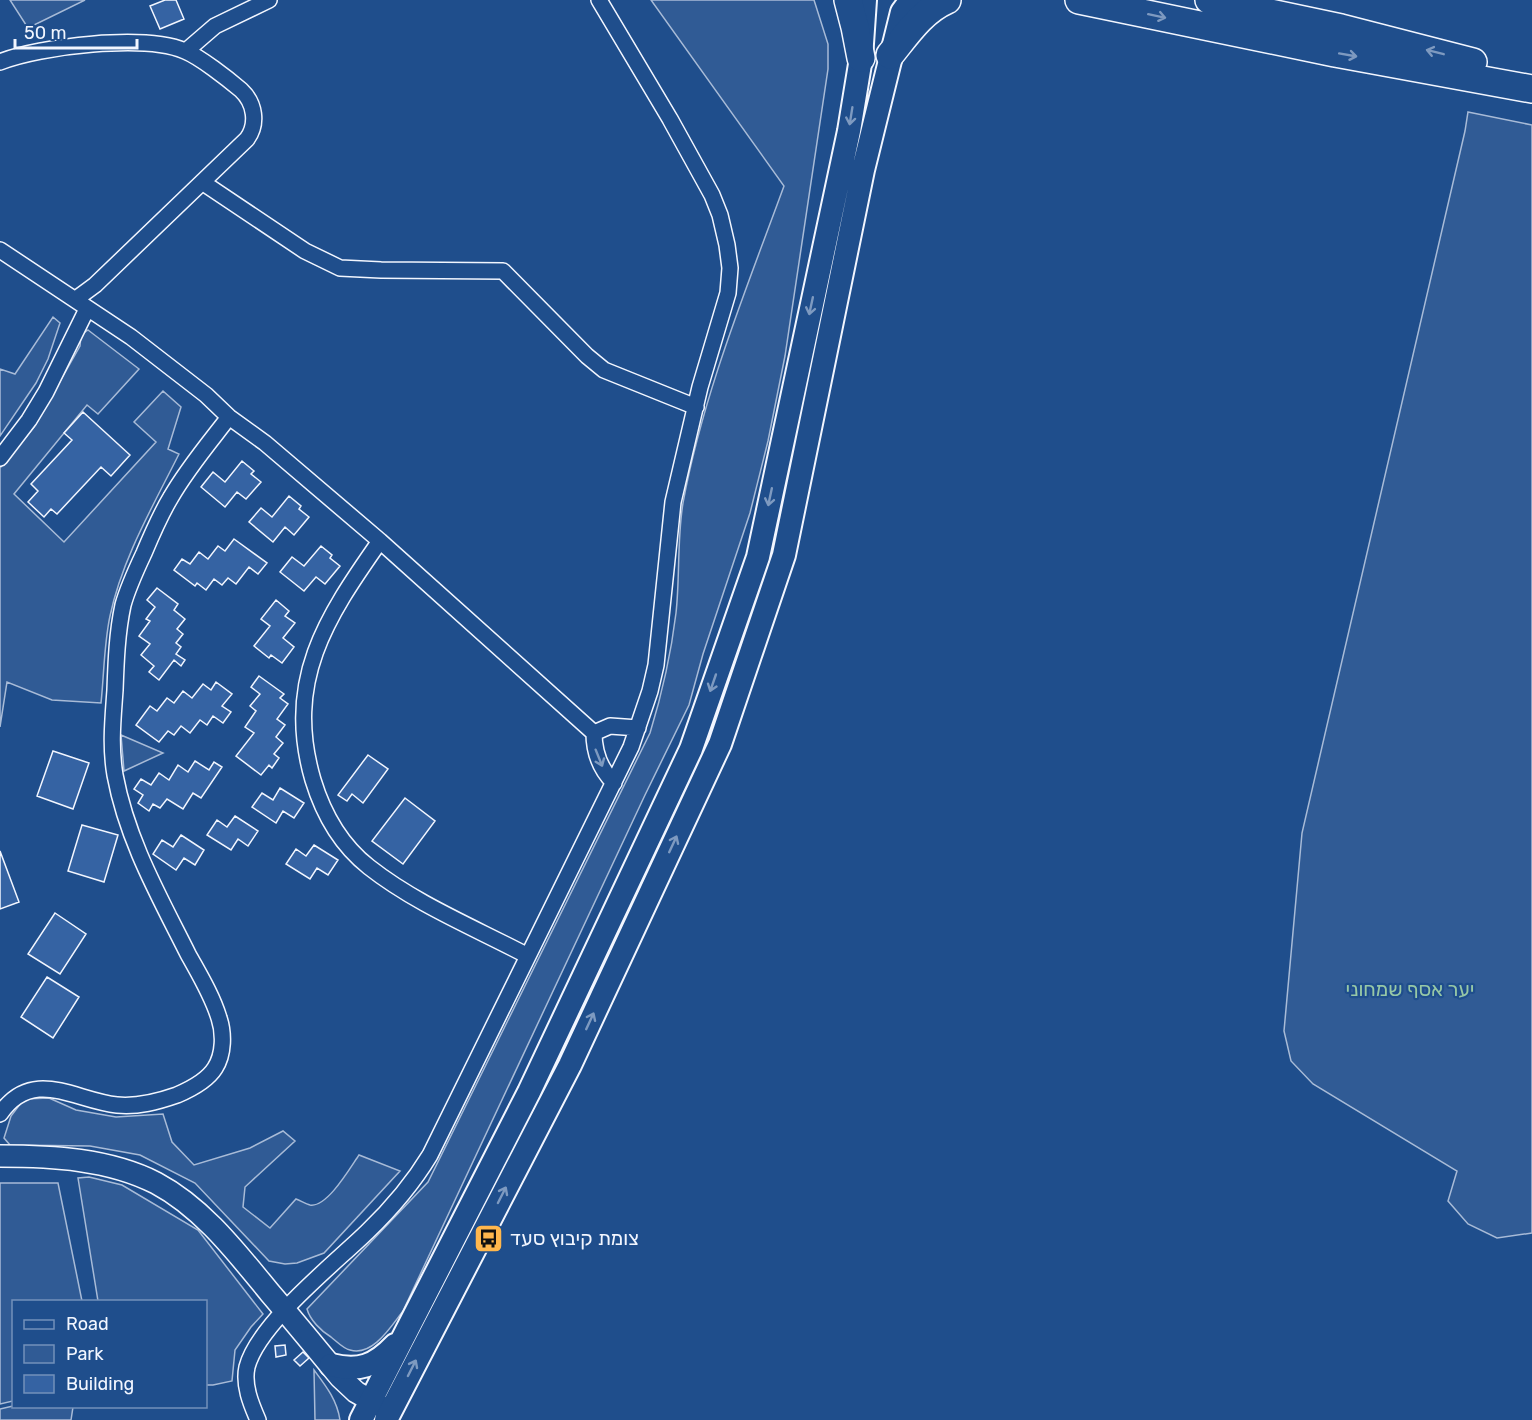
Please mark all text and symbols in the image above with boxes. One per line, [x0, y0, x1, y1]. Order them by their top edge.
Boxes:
one-way arrow [1147, 11, 1167, 22]
scale bar [15, 12, 136, 50]
text: 50 m [24, 22, 67, 44]
one-way arrow [1425, 46, 1444, 57]
one-way arrow [1338, 50, 1358, 61]
one-way arrow [845, 105, 856, 125]
one-way arrow [805, 296, 816, 316]
one-way arrow [764, 487, 775, 506]
one-way arrow [707, 673, 718, 692]
one-way arrow [594, 748, 605, 767]
one-way arrow [667, 836, 679, 854]
park label: יער אסף שמחוני [1346, 977, 1474, 1001]
one-way arrow [585, 1012, 597, 1030]
one-way arrow [496, 1187, 508, 1204]
bus stop icon: צומת קיבוץ סעד [473, 1222, 505, 1254]
place label: צומת קיבוץ סעד [510, 1226, 639, 1250]
legend [12, 1300, 207, 1408]
text: Road [66, 1313, 109, 1335]
text: Park [66, 1343, 104, 1365]
one-way arrow [407, 1359, 419, 1377]
text: Building [66, 1373, 134, 1395]

